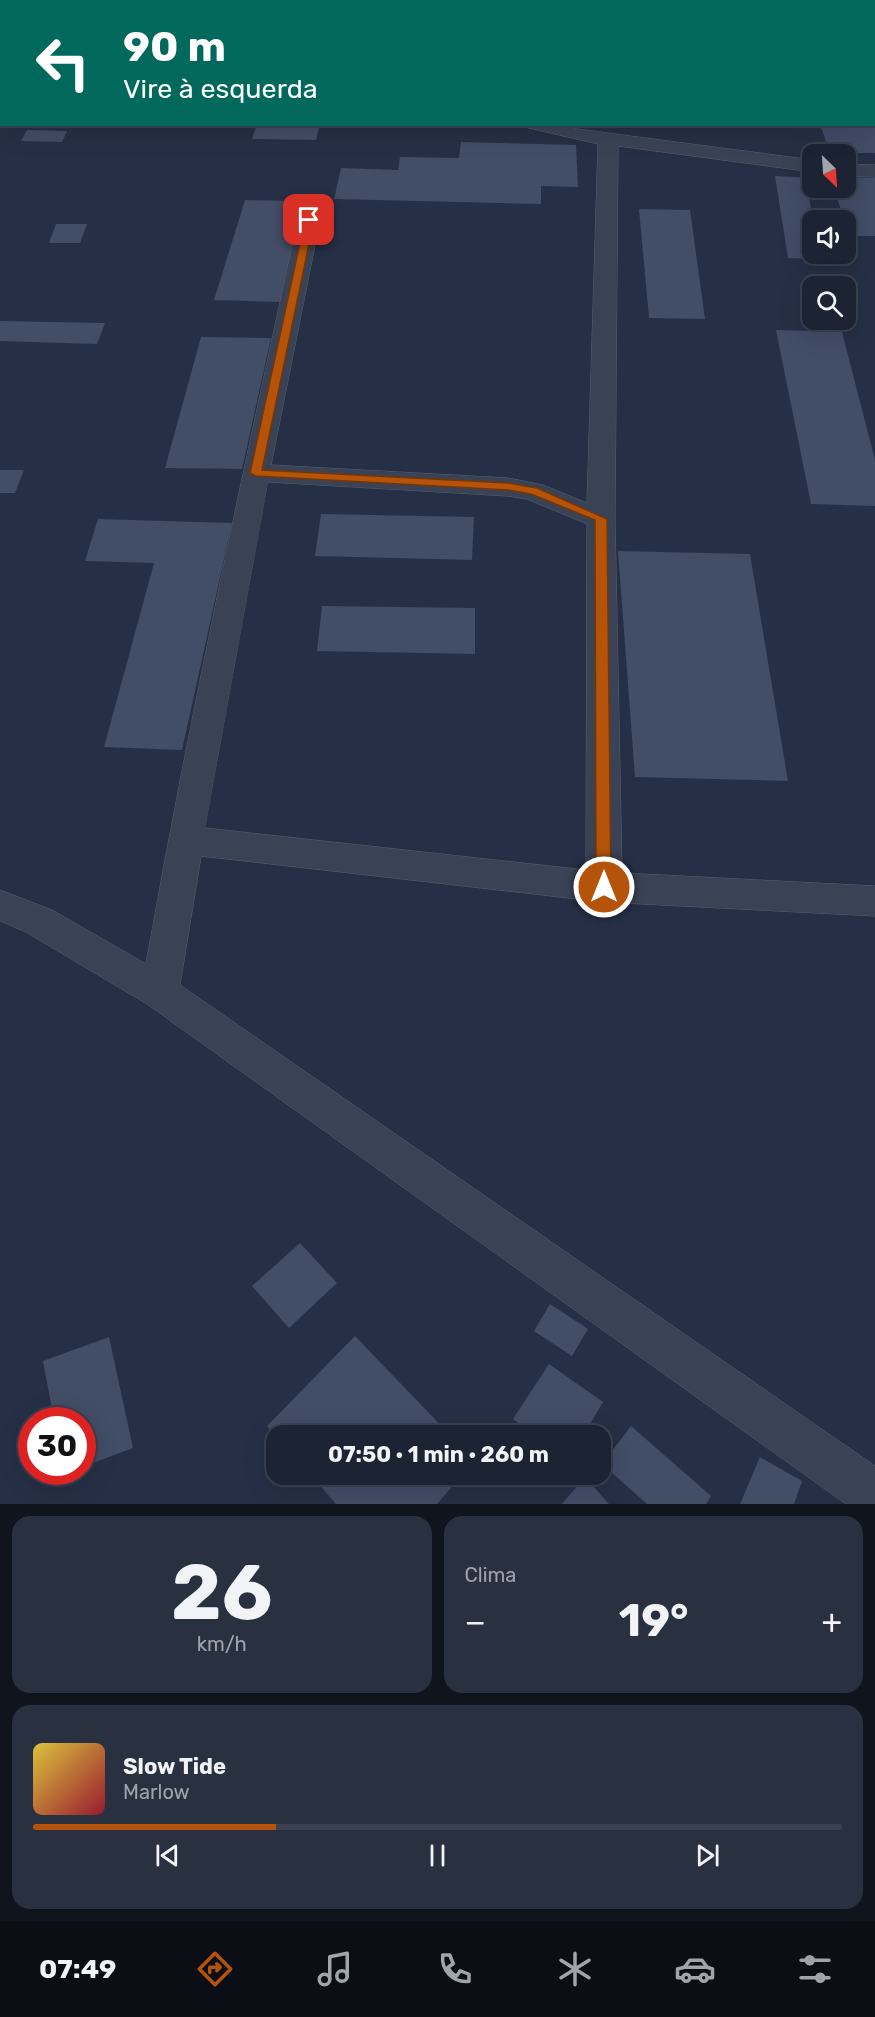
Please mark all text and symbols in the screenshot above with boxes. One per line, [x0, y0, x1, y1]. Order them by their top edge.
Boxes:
text: 90 m [123, 22, 226, 72]
icon: left [24, 24, 102, 102]
text: Vire à esquerda [123, 73, 318, 105]
north arrow [802, 144, 856, 198]
map controls [802, 144, 856, 330]
pin [283, 194, 334, 245]
icon: arrive [292, 203, 325, 236]
button: sound [802, 210, 856, 264]
button: search [802, 276, 856, 330]
position arrow [572, 855, 636, 919]
speed limit sign: 30 [18, 1407, 96, 1485]
text: 07:50 · 1 min · 260 m [328, 1441, 549, 1468]
text: 26 [171, 1546, 272, 1639]
text: Clima [465, 1563, 516, 1587]
text: 19° [619, 1594, 689, 1647]
text: − [465, 1602, 486, 1641]
text: + [821, 1602, 842, 1641]
text: km/h [197, 1632, 247, 1656]
text: Slow Tide [123, 1753, 226, 1780]
text: Marlow [123, 1780, 190, 1804]
icon: previous [151, 1839, 184, 1872]
icon: pause [421, 1839, 454, 1872]
icon: next [691, 1839, 724, 1872]
icon: directions [194, 1948, 236, 1990]
icon: music [314, 1948, 356, 1990]
icon: phone [434, 1948, 476, 1990]
icon: climate [554, 1948, 596, 1990]
icon: car [674, 1948, 716, 1990]
icon: filters [794, 1948, 836, 1990]
text: 07:49 [39, 1953, 116, 1985]

